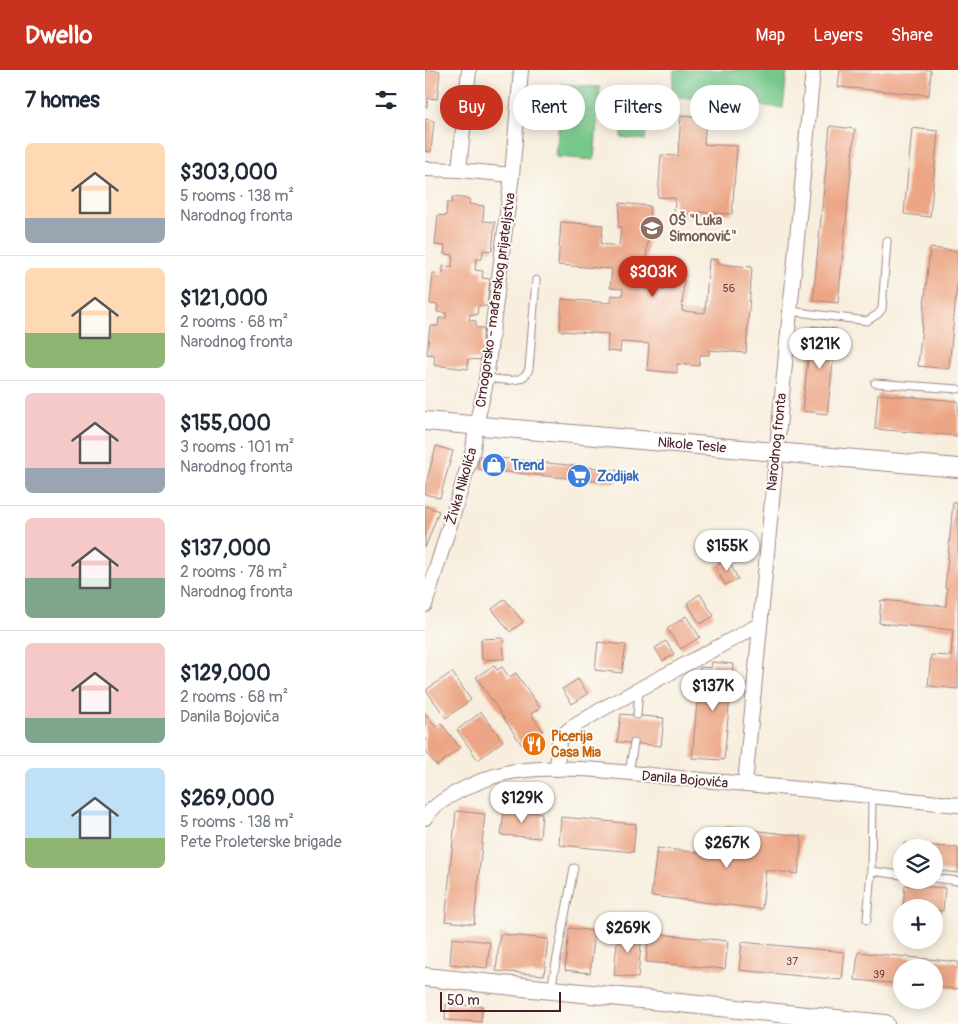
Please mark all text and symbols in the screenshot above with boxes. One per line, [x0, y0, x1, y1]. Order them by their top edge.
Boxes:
text: Dwello [25, 21, 92, 50]
text: Map [756, 24, 785, 47]
text: Layers [813, 24, 863, 47]
text: Share [891, 24, 933, 47]
chip: Buy [440, 85, 503, 130]
chip: Rent [513, 85, 585, 130]
chip: Filters [595, 85, 680, 130]
chip: New [690, 85, 759, 130]
icon: filters [372, 86, 400, 114]
text: 7 homes [25, 87, 100, 114]
text: $303,000 [180, 159, 278, 186]
icon: home [65, 163, 125, 223]
text: 5 rooms · 138 m² [180, 186, 294, 206]
street label: Crnogorsko - mađarskog prijateljstva [472, 192, 519, 409]
text: Narodnog fronta [180, 206, 293, 226]
place label: OŠ "Luka Simonović" [669, 211, 737, 245]
school or university icon: OŠ "Luka Simonović" [639, 215, 665, 241]
pin: $303K [618, 256, 688, 298]
text: $303K [629, 262, 677, 282]
house number: 56 [723, 282, 735, 295]
text: $121,000 [180, 285, 268, 312]
icon: home [65, 288, 125, 348]
text: 2 rooms · 68 m² [180, 312, 288, 332]
pin: $121K [785, 328, 855, 370]
text: Narodnog fronta [180, 332, 293, 352]
text: $121K [800, 334, 840, 354]
street label: Narodnog fronta [763, 392, 790, 492]
text: $155,000 [180, 410, 271, 437]
icon: home [65, 413, 125, 473]
street label: Nikole Tesle [657, 434, 727, 457]
text: 3 rooms · 101 m² [180, 437, 294, 457]
street label: Živka Nikolića [442, 446, 481, 527]
shop icon: Trend [481, 452, 507, 478]
text: Narodnog fronta [180, 457, 293, 477]
place label: Trend [510, 457, 545, 474]
supermarket icon: Zodijak [566, 463, 592, 489]
place label: Zodijak [597, 468, 639, 485]
pin: $155K [692, 530, 762, 572]
text: $137,000 [180, 535, 271, 562]
text: $155K [706, 536, 748, 556]
icon: home [65, 538, 125, 598]
text: 2 rooms · 78 m² [180, 562, 287, 582]
text: Narodnog fronta [180, 582, 293, 602]
text: $129,000 [180, 660, 271, 687]
icon: home [65, 663, 125, 723]
pin: $137K [678, 670, 748, 712]
text: $137K [692, 676, 734, 696]
text: 2 rooms · 68 m² [180, 687, 288, 707]
text: Danila Bojovića [180, 707, 279, 727]
place label: Picerija Casa Mia [551, 728, 602, 761]
restaurant icon: Picerija Casa Mia [521, 731, 547, 757]
street label: Danila Bojovića [641, 767, 729, 792]
pin: $129K [487, 782, 557, 824]
text: $269,000 [180, 785, 275, 812]
icon: home [65, 788, 125, 848]
text: $129K [501, 788, 543, 808]
text: 5 rooms · 138 m² [180, 812, 294, 832]
pin: $267K [692, 826, 762, 869]
text: Pete Proleterske brigade [180, 832, 342, 852]
text: $267K [705, 833, 749, 853]
map controls [893, 839, 943, 1009]
button: layers [893, 839, 943, 889]
button: + [893, 899, 943, 949]
pin: $269K [593, 912, 663, 954]
text: $269K [606, 918, 650, 938]
house number: 37 [786, 955, 798, 968]
button: − [893, 959, 943, 1009]
house number: 39 [873, 968, 885, 981]
scale bar [440, 989, 561, 1012]
text: 50 m [447, 992, 480, 1009]

